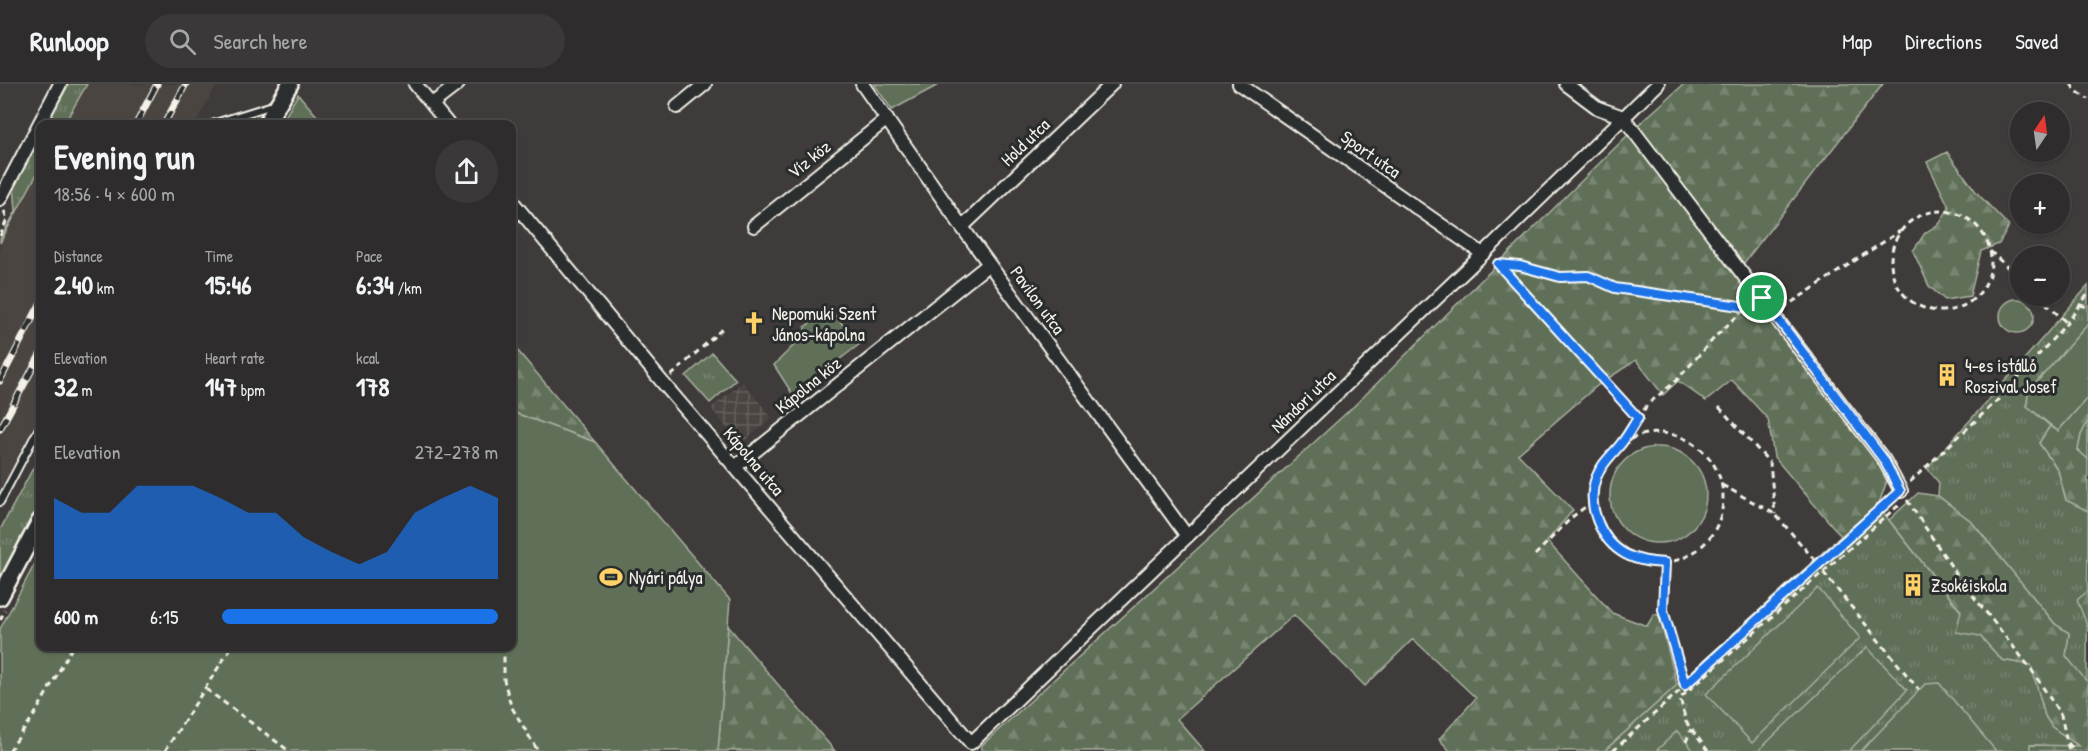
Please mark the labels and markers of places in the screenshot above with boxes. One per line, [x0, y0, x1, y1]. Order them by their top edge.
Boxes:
pin [1736, 272, 1787, 323]
place label: Nepomuki Szent János-kápolna [772, 301, 877, 347]
church icon: Nepomuki Szent János-kápolna [741, 310, 767, 336]
place label: 4-es istálló Roszival Josef [1965, 353, 2057, 399]
building icon: 4-es istálló Roszival Josef [1934, 362, 1960, 388]
sports icon: Nyári pálya [598, 564, 624, 590]
place label: Nyári pálya [629, 565, 703, 590]
building icon: Zsokéiskola [1900, 572, 1926, 598]
place label: Zsokéiskola [1931, 573, 2006, 598]

